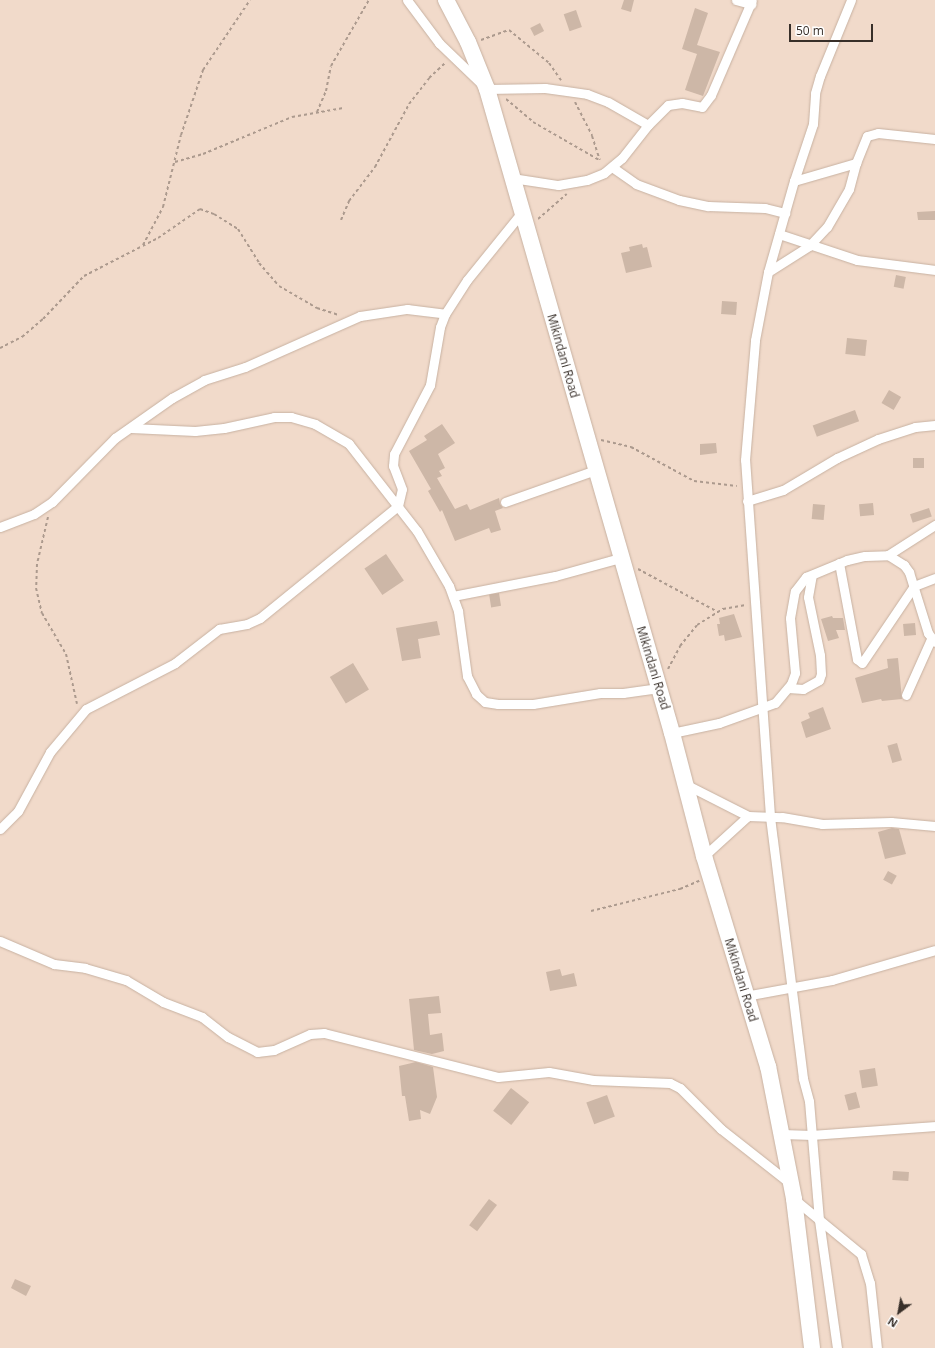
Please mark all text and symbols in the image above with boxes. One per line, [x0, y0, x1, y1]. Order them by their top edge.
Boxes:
scale bar [791, 16, 875, 42]
text: 50 m [796, 22, 824, 39]
street label: Mikindani Road [544, 312, 582, 400]
street label: Mikindani Road [633, 624, 673, 712]
street label: Mikindani Road [721, 936, 761, 1024]
north arrow [879, 1292, 919, 1332]
text: N [885, 1314, 900, 1331]

